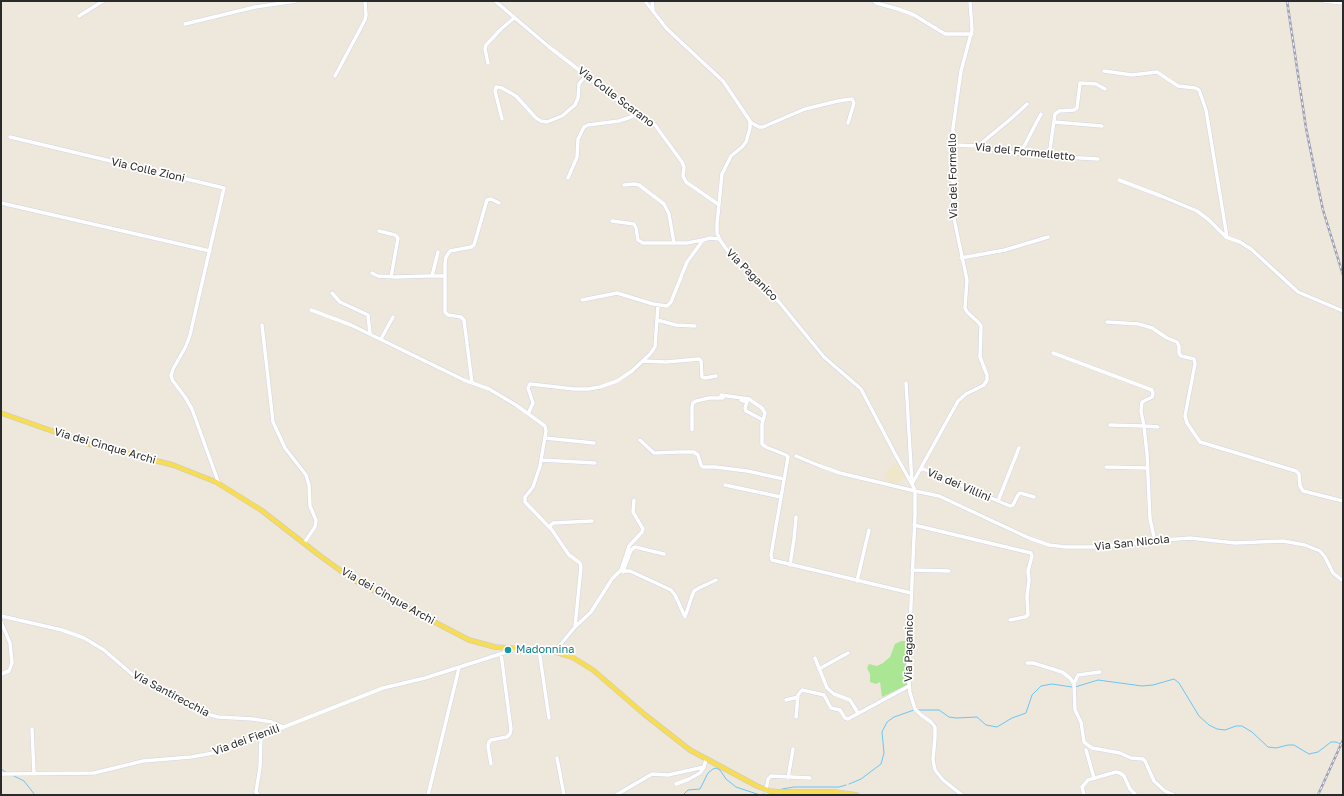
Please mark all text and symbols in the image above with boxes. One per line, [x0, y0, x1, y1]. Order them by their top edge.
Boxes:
street label: Via Colle Scarano [575, 64, 657, 130]
street label: Via del Formello [946, 133, 960, 219]
street label: Via del Formelletto [974, 140, 1076, 164]
street label: Via Colle Zioni [110, 155, 186, 185]
street label: Via Paganico [723, 246, 781, 304]
street label: Via dei Cinque Archi [53, 425, 157, 467]
street label: Via dei Villini [925, 466, 993, 504]
street label: Via San Nicola [1094, 532, 1170, 554]
street label: Via dei Cinque Archi [339, 565, 437, 627]
street label: Via Paganico [902, 614, 916, 682]
place label: Madonnina [516, 643, 574, 657]
marker: Madonnina [503, 645, 513, 655]
street label: Via Santirecchia [130, 668, 212, 720]
street label: Via dei Fienili [211, 722, 281, 758]

